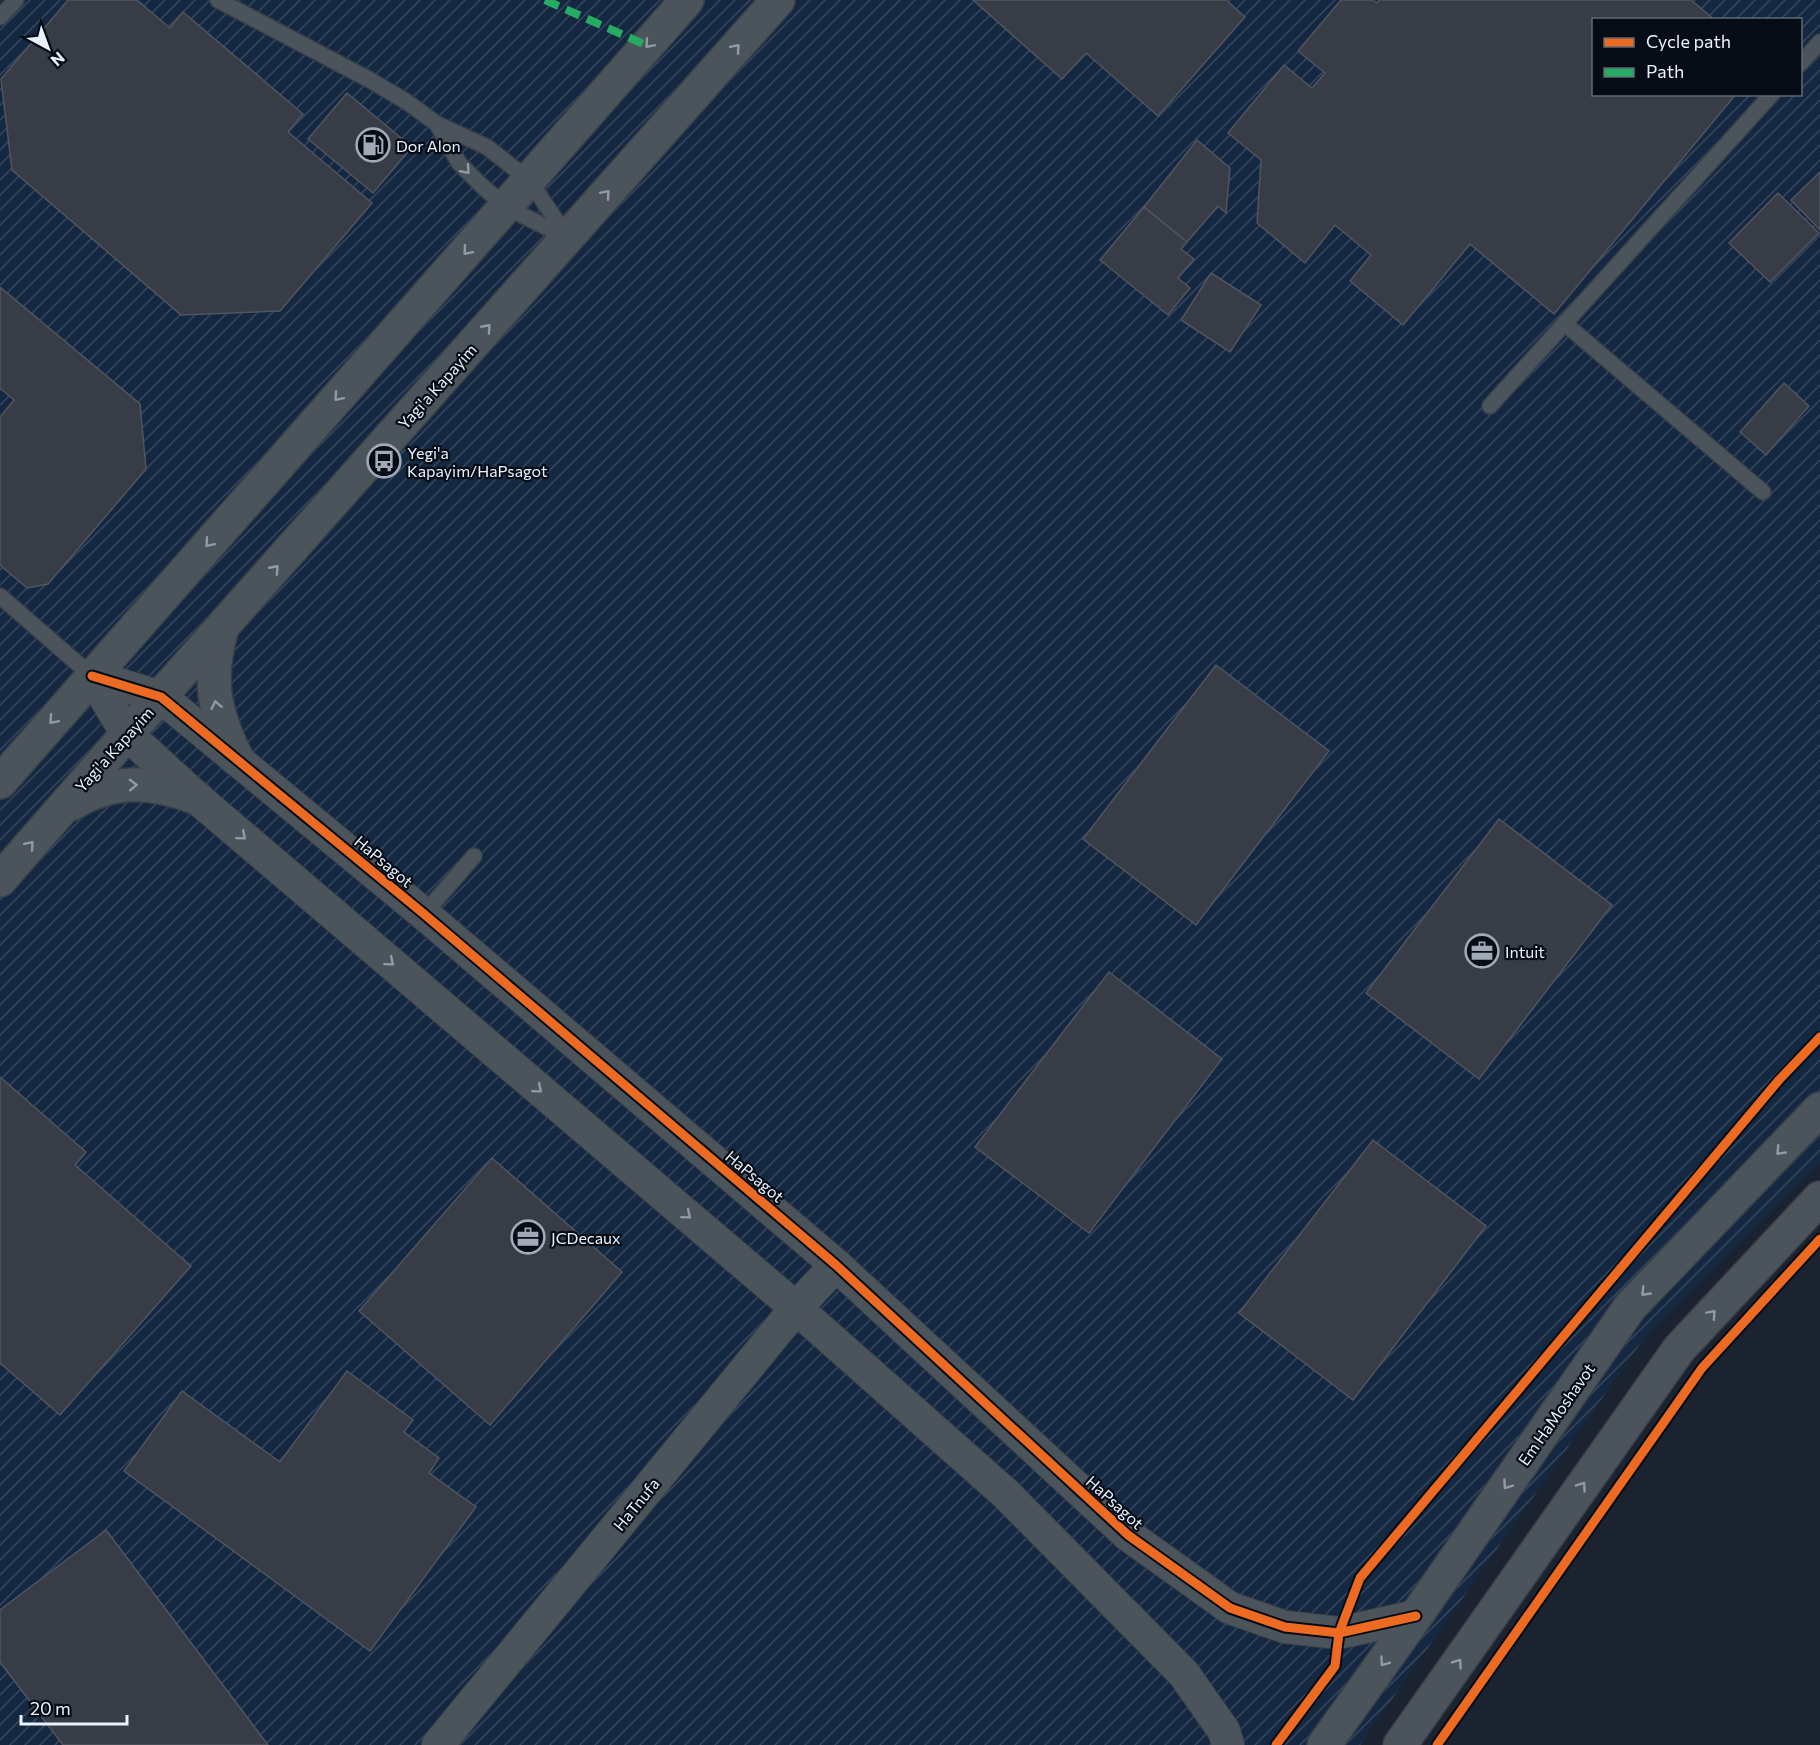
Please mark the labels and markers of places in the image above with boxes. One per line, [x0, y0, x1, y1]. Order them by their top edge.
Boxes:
fuel station icon: Dor Alon [355, 127, 391, 163]
place label: Dor Alon [396, 136, 461, 155]
bus stop icon: Yegi'a Kapayim/HaPsagot [366, 443, 402, 479]
place label: Yegi'a Kapayim/HaPsagot [407, 443, 548, 480]
office icon: Intuit [1464, 933, 1500, 969]
place label: Intuit [1505, 942, 1545, 961]
office icon: JCDecaux [510, 1219, 546, 1255]
place label: JCDecaux [551, 1228, 621, 1247]

